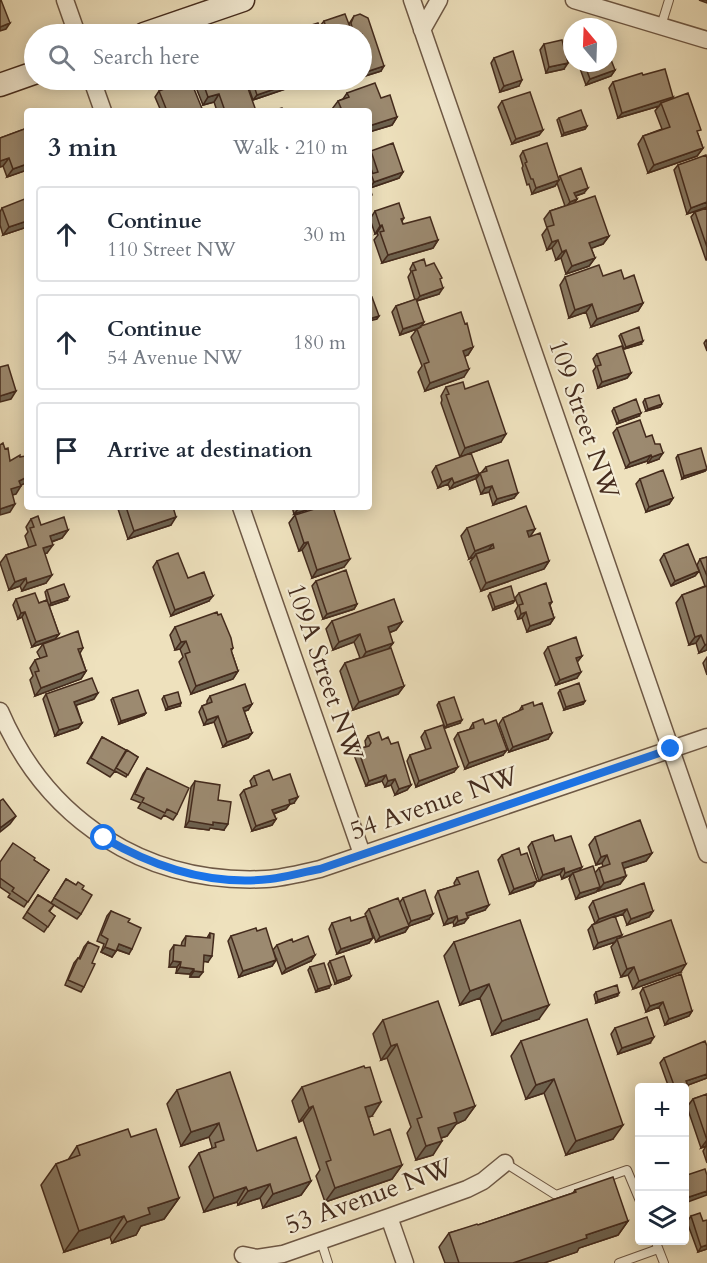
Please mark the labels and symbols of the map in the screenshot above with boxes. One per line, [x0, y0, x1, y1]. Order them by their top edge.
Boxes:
north arrow [563, 18, 617, 72]
street label: 109 Street NW [540, 334, 628, 504]
street label: 109A Street NW [278, 578, 372, 766]
route end [657, 735, 683, 761]
street label: 54 Avenue NW [345, 758, 523, 848]
route start [90, 824, 116, 850]
street label: 53 Avenue NW [280, 1149, 458, 1243]

